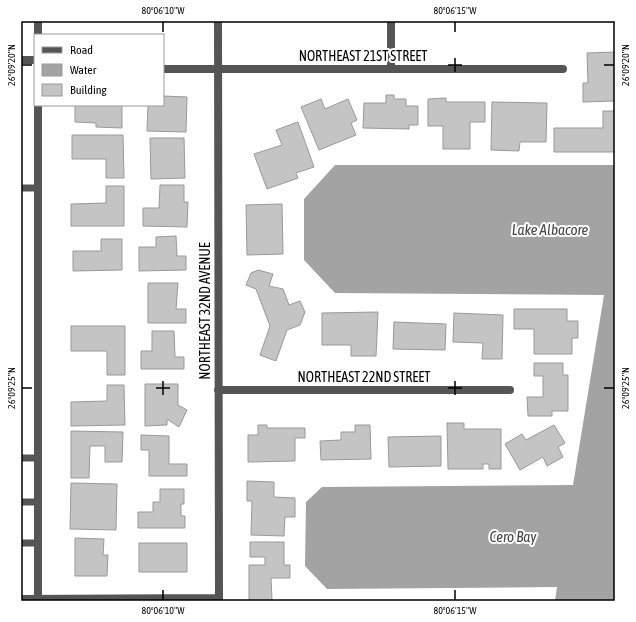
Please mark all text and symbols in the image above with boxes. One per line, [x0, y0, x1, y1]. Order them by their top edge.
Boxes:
text: 80°06'10"W [141, 5, 185, 16]
text: 80°06'15"W [433, 5, 477, 16]
legend [34, 34, 164, 106]
text: Road [70, 43, 93, 57]
text: 26°09'20"N [6, 44, 17, 86]
text: 26°09'20"N [620, 44, 631, 86]
street label: NORTHEAST 21ST STREET [299, 48, 427, 64]
text: Water [70, 63, 97, 77]
text: Building [70, 83, 108, 97]
water label: Lake Albacore [512, 221, 589, 238]
street label: NORTHEAST 32ND AVENUE [197, 242, 213, 380]
text: 26°09'25"N [6, 367, 17, 409]
text: 26°09'25"N [620, 367, 631, 409]
street label: NORTHEAST 22ND STREET [298, 369, 430, 385]
water label: Cero Bay [490, 528, 537, 545]
text: 80°06'10"W [141, 605, 185, 616]
text: 80°06'15"W [433, 605, 477, 616]

